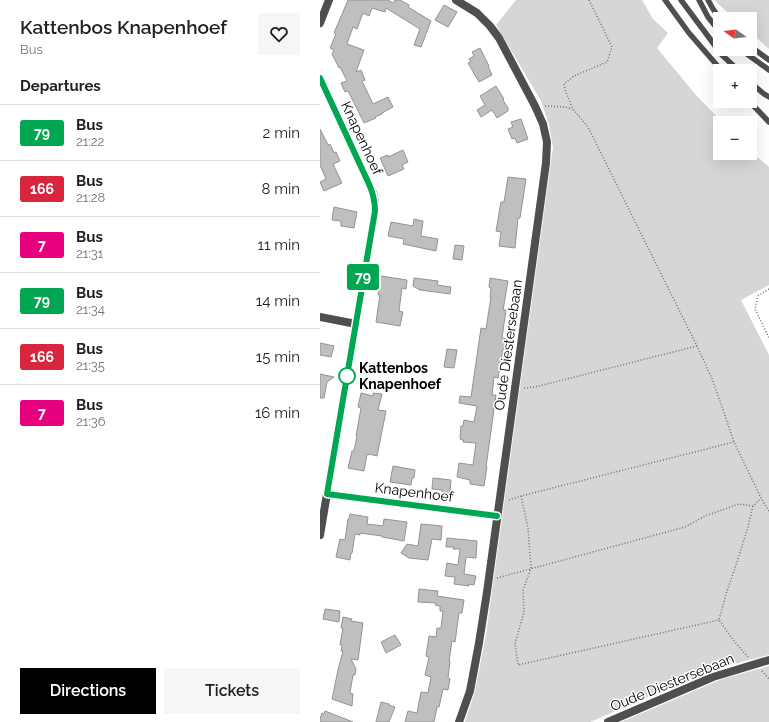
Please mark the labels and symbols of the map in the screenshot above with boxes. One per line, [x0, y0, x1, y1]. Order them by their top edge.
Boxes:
north arrow [713, 12, 757, 56]
street label: Knapenhoef [338, 99, 387, 178]
line badge: 79 [345, 264, 381, 290]
street label: Oude Diestersebaan [491, 278, 525, 412]
place label: Kattenbos Knapenhoef [359, 360, 442, 392]
marker: Kattenbos Knapenhoef [338, 367, 356, 385]
street label: Knapenhoef [374, 479, 456, 505]
street label: Oude Diestersebaan [608, 650, 736, 714]

